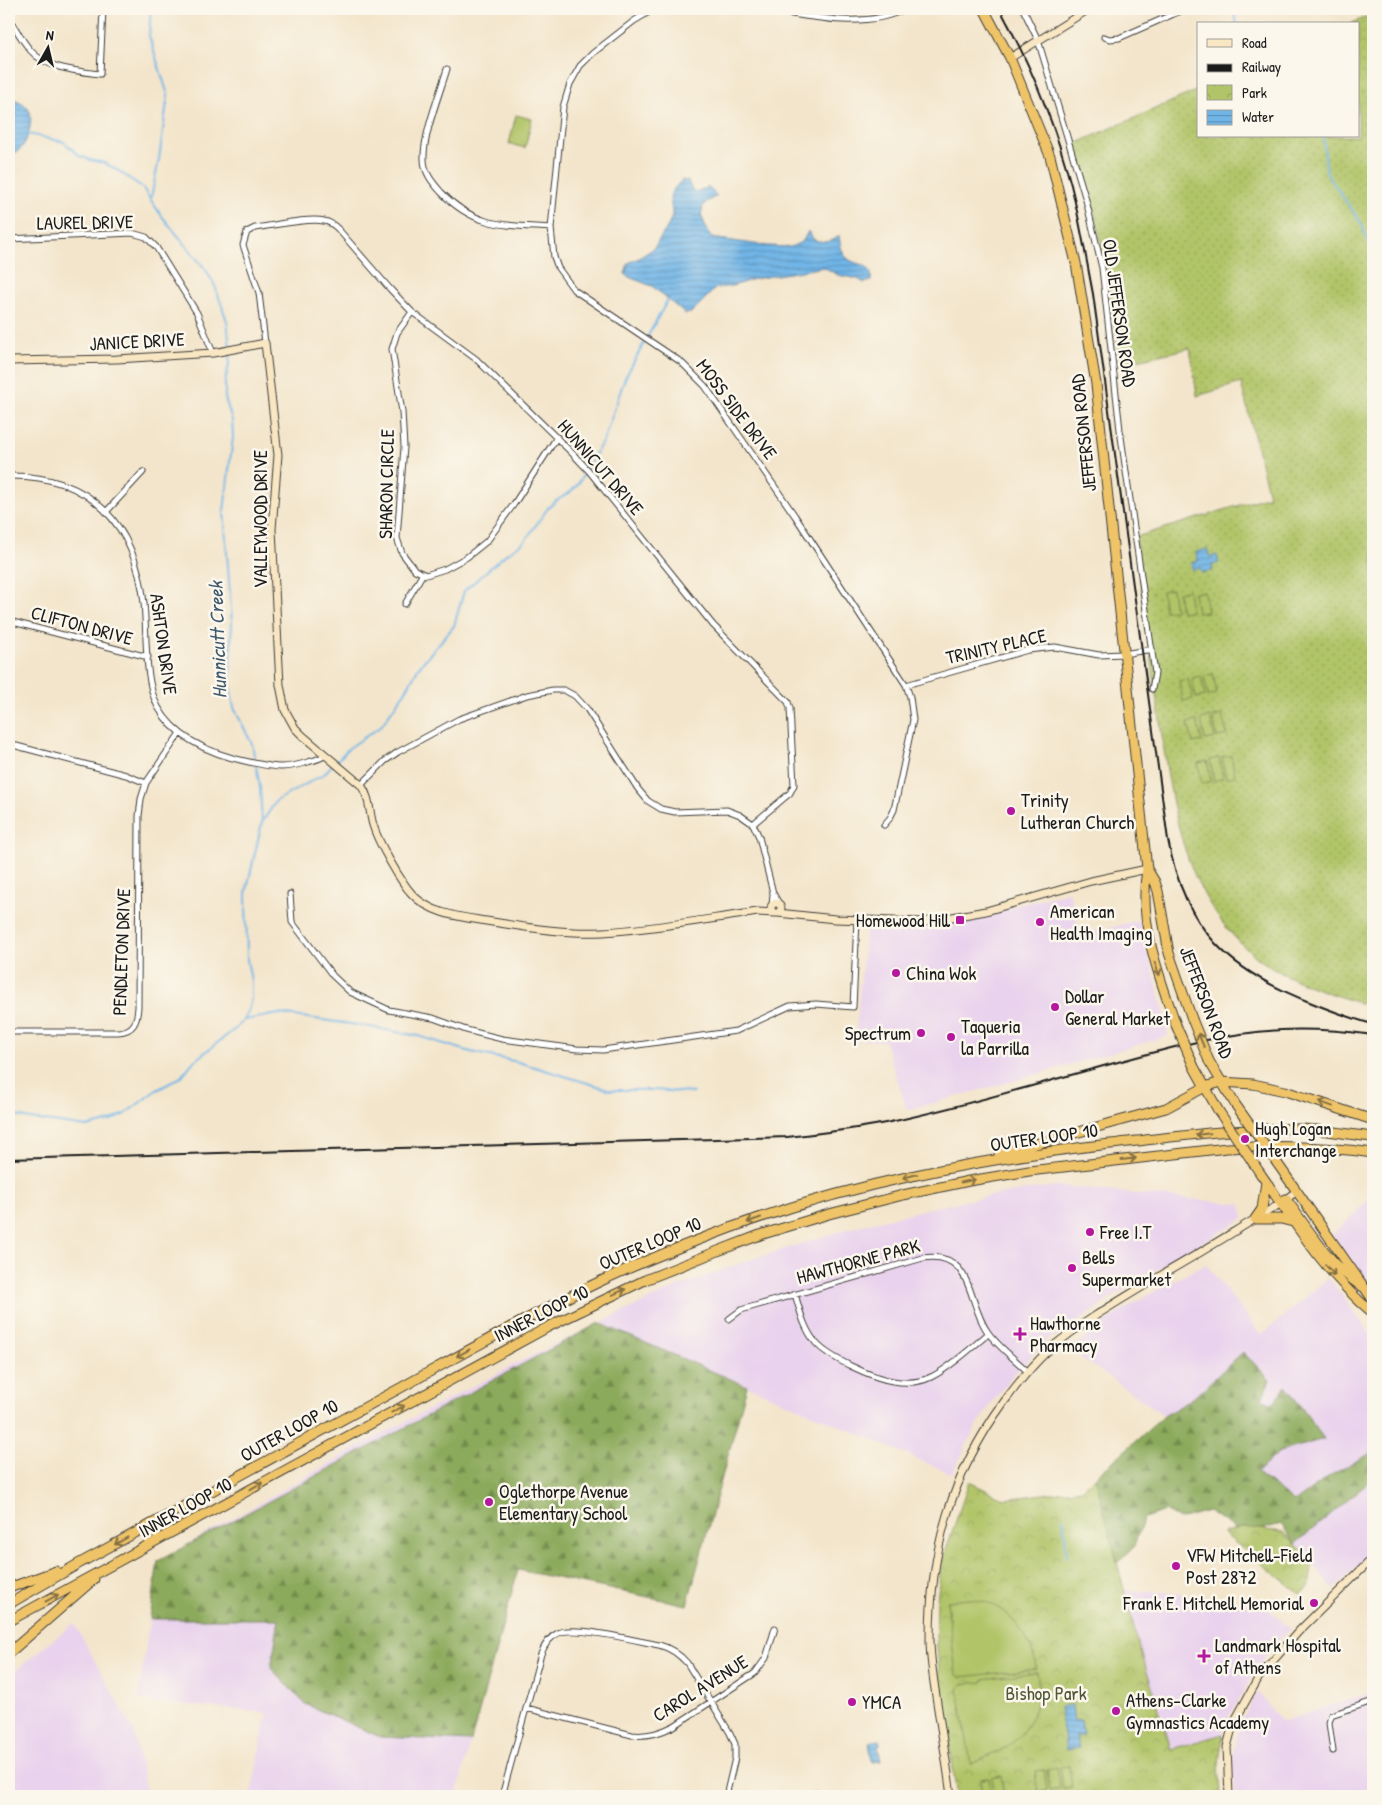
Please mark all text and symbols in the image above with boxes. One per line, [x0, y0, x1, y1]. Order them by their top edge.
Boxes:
north arrow [22, 22, 72, 72]
legend [1197, 22, 1360, 138]
text: N [45, 25, 55, 45]
text: Road [1242, 32, 1267, 53]
text: Railway [1242, 56, 1281, 77]
text: Park [1242, 82, 1267, 103]
text: Water [1242, 106, 1274, 127]
street label: LAUREL DRIVE [37, 208, 134, 236]
street label: OLD JEFFERSON ROAD [1097, 237, 1143, 389]
street label: JANICE DRIVE [89, 325, 186, 356]
street label: MOSS SIDE DRIVE [691, 353, 784, 465]
street label: JEFFERSON ROAD [1064, 373, 1102, 493]
street label: HUNNICUT DRIVE [552, 413, 650, 521]
street label: SHARON CIRCLE [372, 428, 400, 539]
street label: VALLEYWOOD DRIVE [247, 449, 273, 588]
water label: Hunnicutt Creek [201, 579, 233, 699]
street label: ASHTON DRIVE [144, 592, 184, 697]
street label: CLIFTON DRIVE [28, 599, 136, 651]
street label: TRINITY PLACE [943, 622, 1049, 670]
place label: Trinity Lutheran Church [1021, 787, 1134, 835]
marker: Trinity Lutheran Church [1005, 805, 1017, 817]
street label: PENDLETON DRIVE [106, 887, 136, 1016]
place label: American Health Imaging [1050, 898, 1152, 946]
place label: Homewood Hill [856, 907, 951, 933]
marker: Homewood Hill [954, 914, 966, 926]
marker: American Health Imaging [1034, 916, 1046, 928]
street label: JEFFERSON ROAD [1174, 942, 1240, 1062]
place label: China Wok [906, 960, 976, 986]
one-way arrow [1153, 961, 1162, 976]
marker: China Wok [890, 967, 902, 979]
place label: Dollar General Market [1065, 983, 1171, 1031]
marker: Dollar General Market [1049, 1001, 1061, 1013]
place label: Taqueria la Parrilla [961, 1013, 1030, 1061]
place label: Spectrum [845, 1020, 911, 1046]
marker: Spectrum [915, 1027, 927, 1039]
marker: Taqueria la Parrilla [945, 1031, 957, 1043]
one-way arrow [1195, 1033, 1205, 1048]
one-way arrow [1319, 1099, 1334, 1108]
place label: Hugh Logan Interchange [1255, 1115, 1337, 1163]
street label: OUTER LOOP 10 [989, 1117, 1099, 1157]
one-way arrow [1195, 1129, 1211, 1139]
marker: Hugh Logan Interchange [1239, 1133, 1251, 1145]
one-way arrow [1121, 1154, 1137, 1164]
one-way arrow [902, 1171, 918, 1181]
one-way arrow [960, 1176, 976, 1185]
street label: OUTER LOOP 10 [595, 1210, 705, 1276]
one-way arrow [746, 1216, 762, 1225]
place label: Free I.T [1099, 1219, 1152, 1245]
marker: Free I.T [1084, 1226, 1096, 1238]
street label: HAWTHORNE PARK [793, 1232, 923, 1290]
place label: Bells Supermarket [1082, 1244, 1171, 1292]
marker: Bells Supermarket [1066, 1262, 1078, 1274]
one-way arrow [1324, 1263, 1335, 1276]
street label: INNER LOOP 10 [489, 1278, 593, 1348]
one-way arrow [611, 1286, 626, 1296]
place label: Hawthorne Pharmacy [1030, 1310, 1101, 1358]
marker: Hawthorne Pharmacy [1014, 1328, 1026, 1340]
one-way arrow [457, 1349, 471, 1359]
street label: OUTER LOOP 10 [235, 1392, 343, 1468]
one-way arrow [391, 1404, 406, 1414]
street label: INNER LOOP 10 [134, 1471, 236, 1543]
place label: Oglethorpe Avenue Elementary School [499, 1478, 629, 1526]
one-way arrow [248, 1481, 262, 1491]
marker: Oglethorpe Avenue Elementary School [483, 1496, 495, 1508]
one-way arrow [114, 1536, 129, 1546]
place label: VFW Mitchell-Field Post 2872 [1186, 1542, 1313, 1590]
marker: VFW Mitchell-Field Post 2872 [1170, 1560, 1182, 1572]
place label: Frank E. Mitchell Memorial [1122, 1590, 1305, 1616]
one-way arrow [44, 1593, 59, 1603]
marker: Frank E. Mitchell Memorial [1308, 1597, 1320, 1609]
place label: Landmark Hospital of Athens [1215, 1632, 1342, 1680]
street label: CAROL AVENUE [647, 1648, 753, 1728]
marker: Landmark Hospital of Athens [1197, 1649, 1211, 1663]
park label: Bishop Park [1005, 1680, 1087, 1706]
place label: Athens-Clarke Gymnastics Academy [1126, 1687, 1269, 1735]
place label: YMCA [862, 1689, 901, 1715]
marker: YMCA [846, 1696, 858, 1708]
marker: Athens-Clarke Gymnastics Academy [1110, 1705, 1122, 1717]

